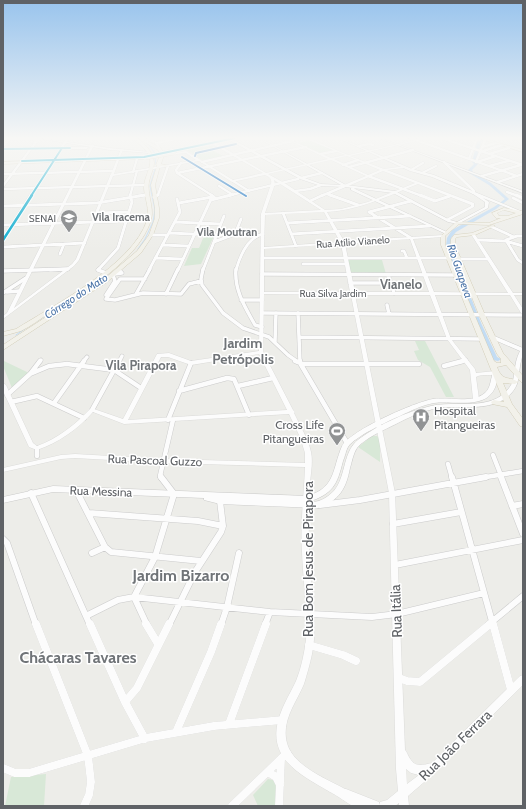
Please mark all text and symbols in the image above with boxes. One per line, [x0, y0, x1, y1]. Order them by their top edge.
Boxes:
school or university icon: SENAI [59, 208, 79, 233]
district label: Vila Iracema [92, 210, 150, 224]
place label: SENAI [29, 212, 56, 225]
district label: Vila Moutran [197, 225, 257, 239]
street label: Rua Atílio Vianelo [316, 233, 391, 251]
water label: Rio Guapeva [444, 242, 476, 300]
water label: Córrego do Mato [42, 270, 111, 322]
district label: Vianelo [380, 276, 423, 292]
street label: Rua Silva Jardim [299, 287, 367, 300]
district label: Jardim Petrópolis [212, 334, 274, 368]
district label: Vila Pirapora [106, 357, 177, 373]
place label: Hospital Pitangueiras [434, 403, 495, 432]
hospital icon: Hospital Pitangueiras [411, 407, 431, 432]
place label: Cross Life Pitangueiras [263, 417, 324, 446]
sports icon: Cross Life Pitangueiras [327, 421, 347, 446]
street label: Rua Pascoal Guzzo [107, 451, 203, 469]
street label: Rua Bom Jesus de Pirapora [299, 481, 317, 637]
street label: Rua Messina [69, 482, 133, 500]
district label: Jardim Bizarro [132, 566, 229, 585]
street label: Rua Itália [386, 584, 406, 638]
district label: Chácaras Tavares [20, 648, 137, 667]
street label: Rua João Ferrara [415, 706, 495, 784]

